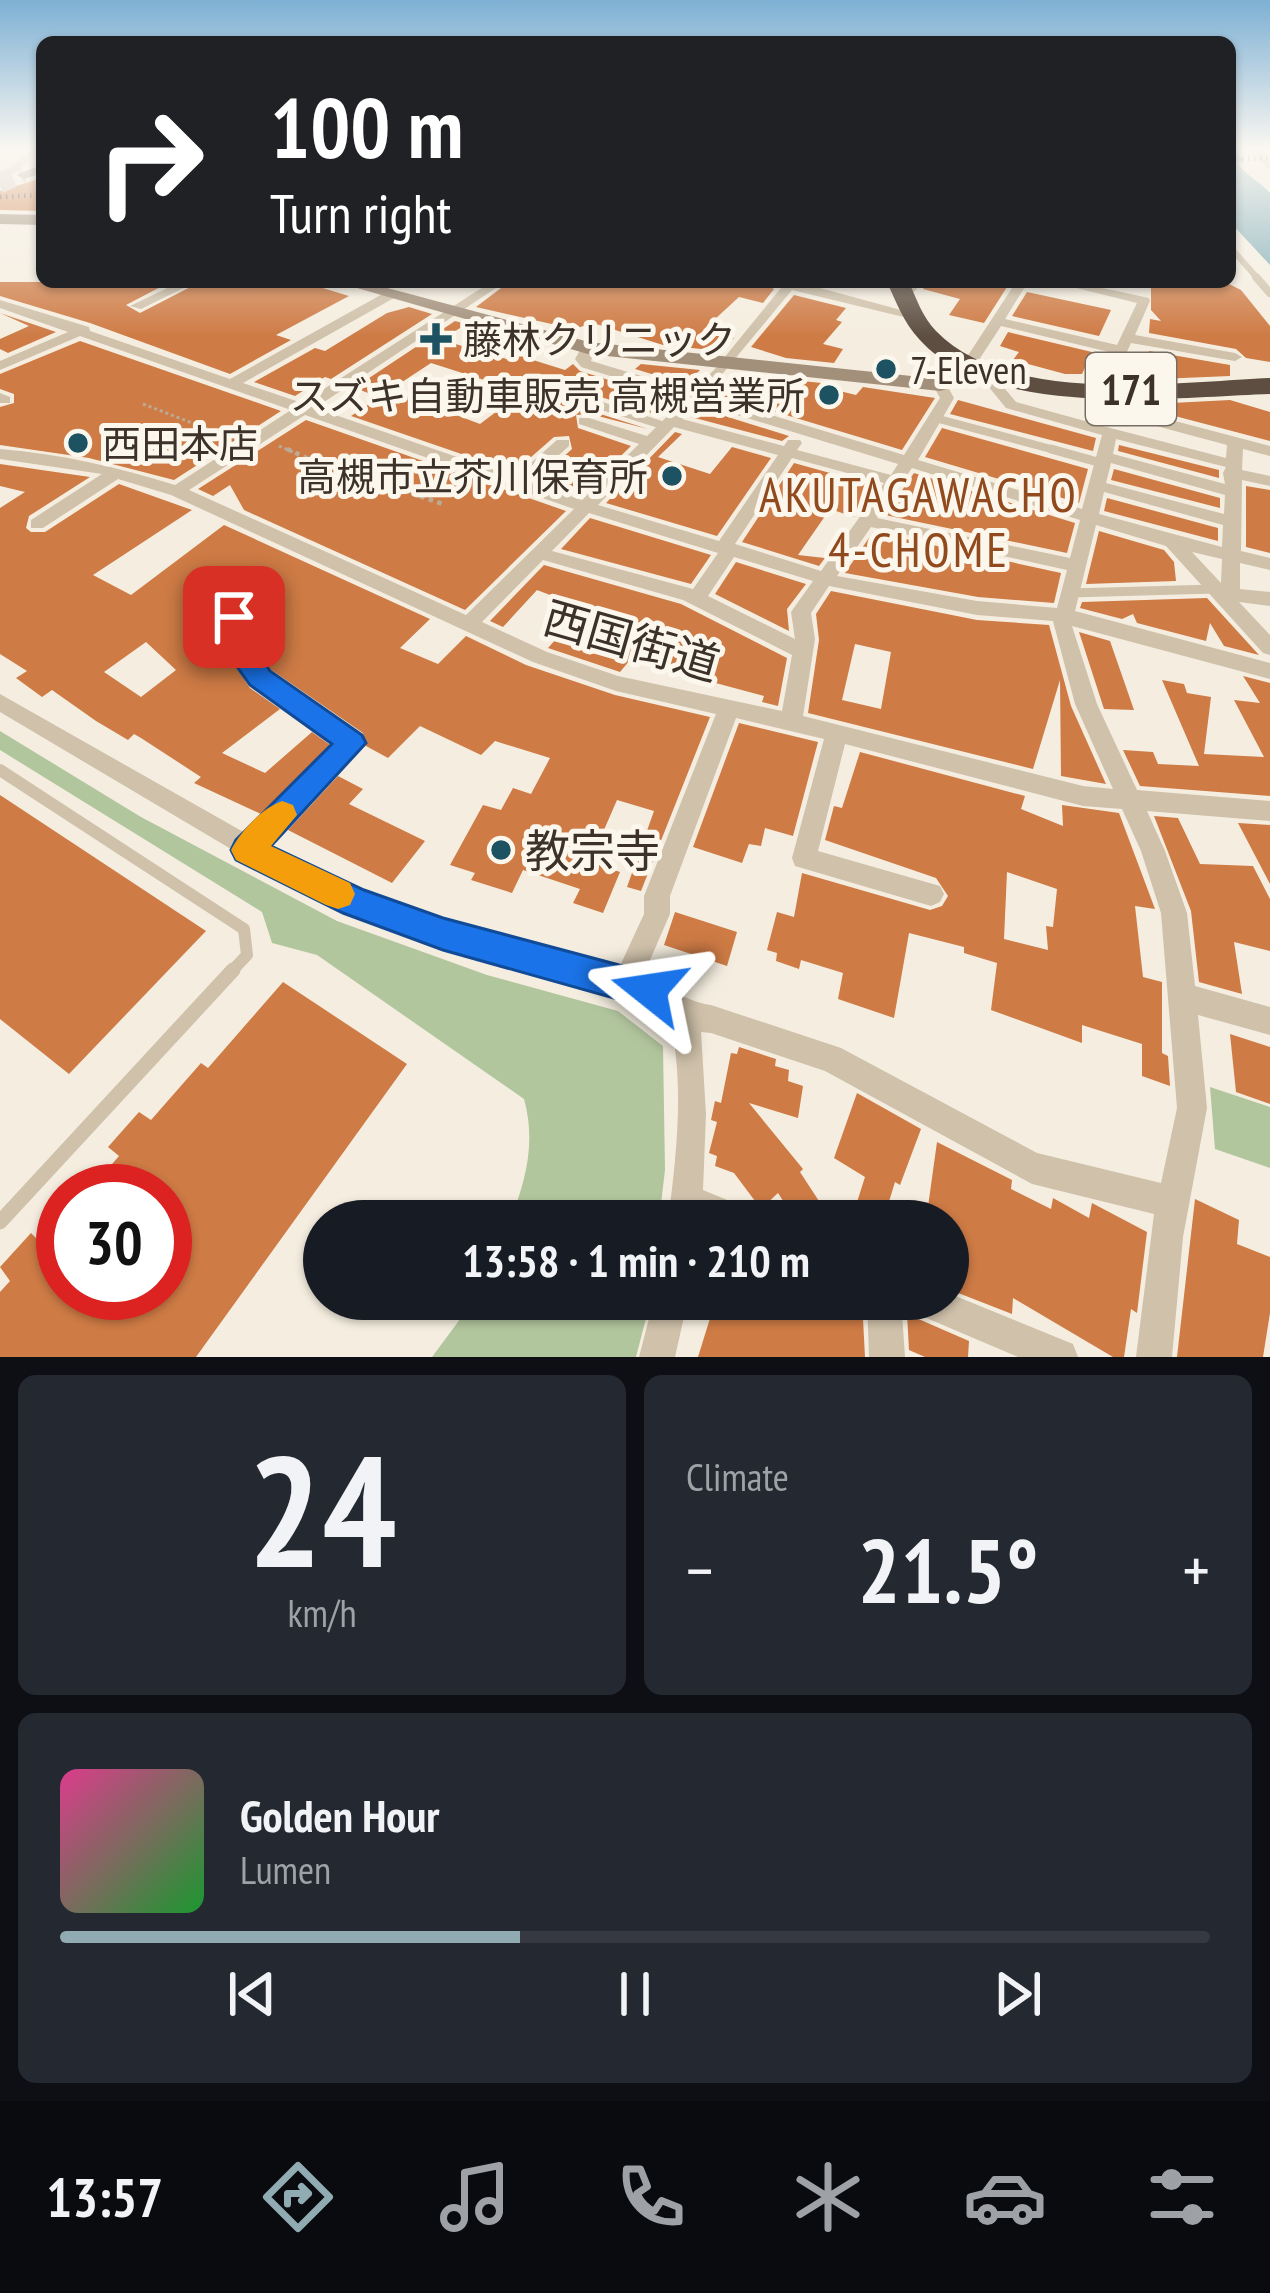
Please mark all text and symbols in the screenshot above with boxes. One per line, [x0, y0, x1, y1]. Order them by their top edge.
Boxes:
text: 100 m [270, 72, 463, 181]
icon: right [72, 84, 228, 240]
text: Turn right [270, 178, 451, 248]
place label: 藤林クリニック [463, 314, 736, 365]
marker: 藤林クリニック [420, 323, 452, 355]
place label: 7-Eleven [910, 344, 1027, 395]
road number: 171 [1086, 353, 1176, 425]
marker: 7-Eleven [873, 356, 899, 382]
place label: スズキ自動車販売 高槻営業所 [290, 370, 805, 421]
marker: スズキ自動車販売 高槻営業所 [816, 382, 842, 408]
place label: 西田本店 [102, 418, 258, 469]
marker: 西田本店 [65, 430, 91, 456]
place label: 高槻市立芥川保育所 [297, 451, 648, 502]
marker: 高槻市立芥川保育所 [659, 463, 685, 489]
district label: AKUTAGAWACHO 4-CHOME [759, 463, 1079, 580]
pin [183, 566, 285, 668]
icon: arrive [201, 584, 267, 650]
street label: 西国街道 [537, 587, 727, 693]
place label: 教宗寺 [525, 821, 660, 879]
marker: 教宗寺 [488, 837, 514, 863]
position arrow [586, 927, 712, 1053]
speed limit sign: 30 [36, 1164, 192, 1320]
text: 13:58 · 1 min · 210 m [462, 1231, 810, 1289]
text: 24 [247, 1408, 397, 1610]
text: Climate [686, 1451, 789, 1502]
text: 21.5° [858, 1511, 1038, 1628]
text: − [686, 1527, 713, 1612]
text: + [1183, 1527, 1210, 1612]
text: km/h [287, 1587, 357, 1638]
text: Golden Hour [240, 1786, 440, 1844]
text: Lumen [240, 1844, 331, 1895]
icon: previous [219, 1961, 285, 2027]
icon: pause [602, 1961, 668, 2027]
icon: next [985, 1961, 1051, 2027]
icon: directions [256, 2155, 340, 2239]
icon: music [433, 2155, 517, 2239]
icon: phone [609, 2155, 693, 2239]
icon: climate [786, 2155, 870, 2239]
icon: car [963, 2155, 1047, 2239]
icon: filters [1140, 2155, 1224, 2239]
text: 13:57 [46, 2162, 163, 2232]

